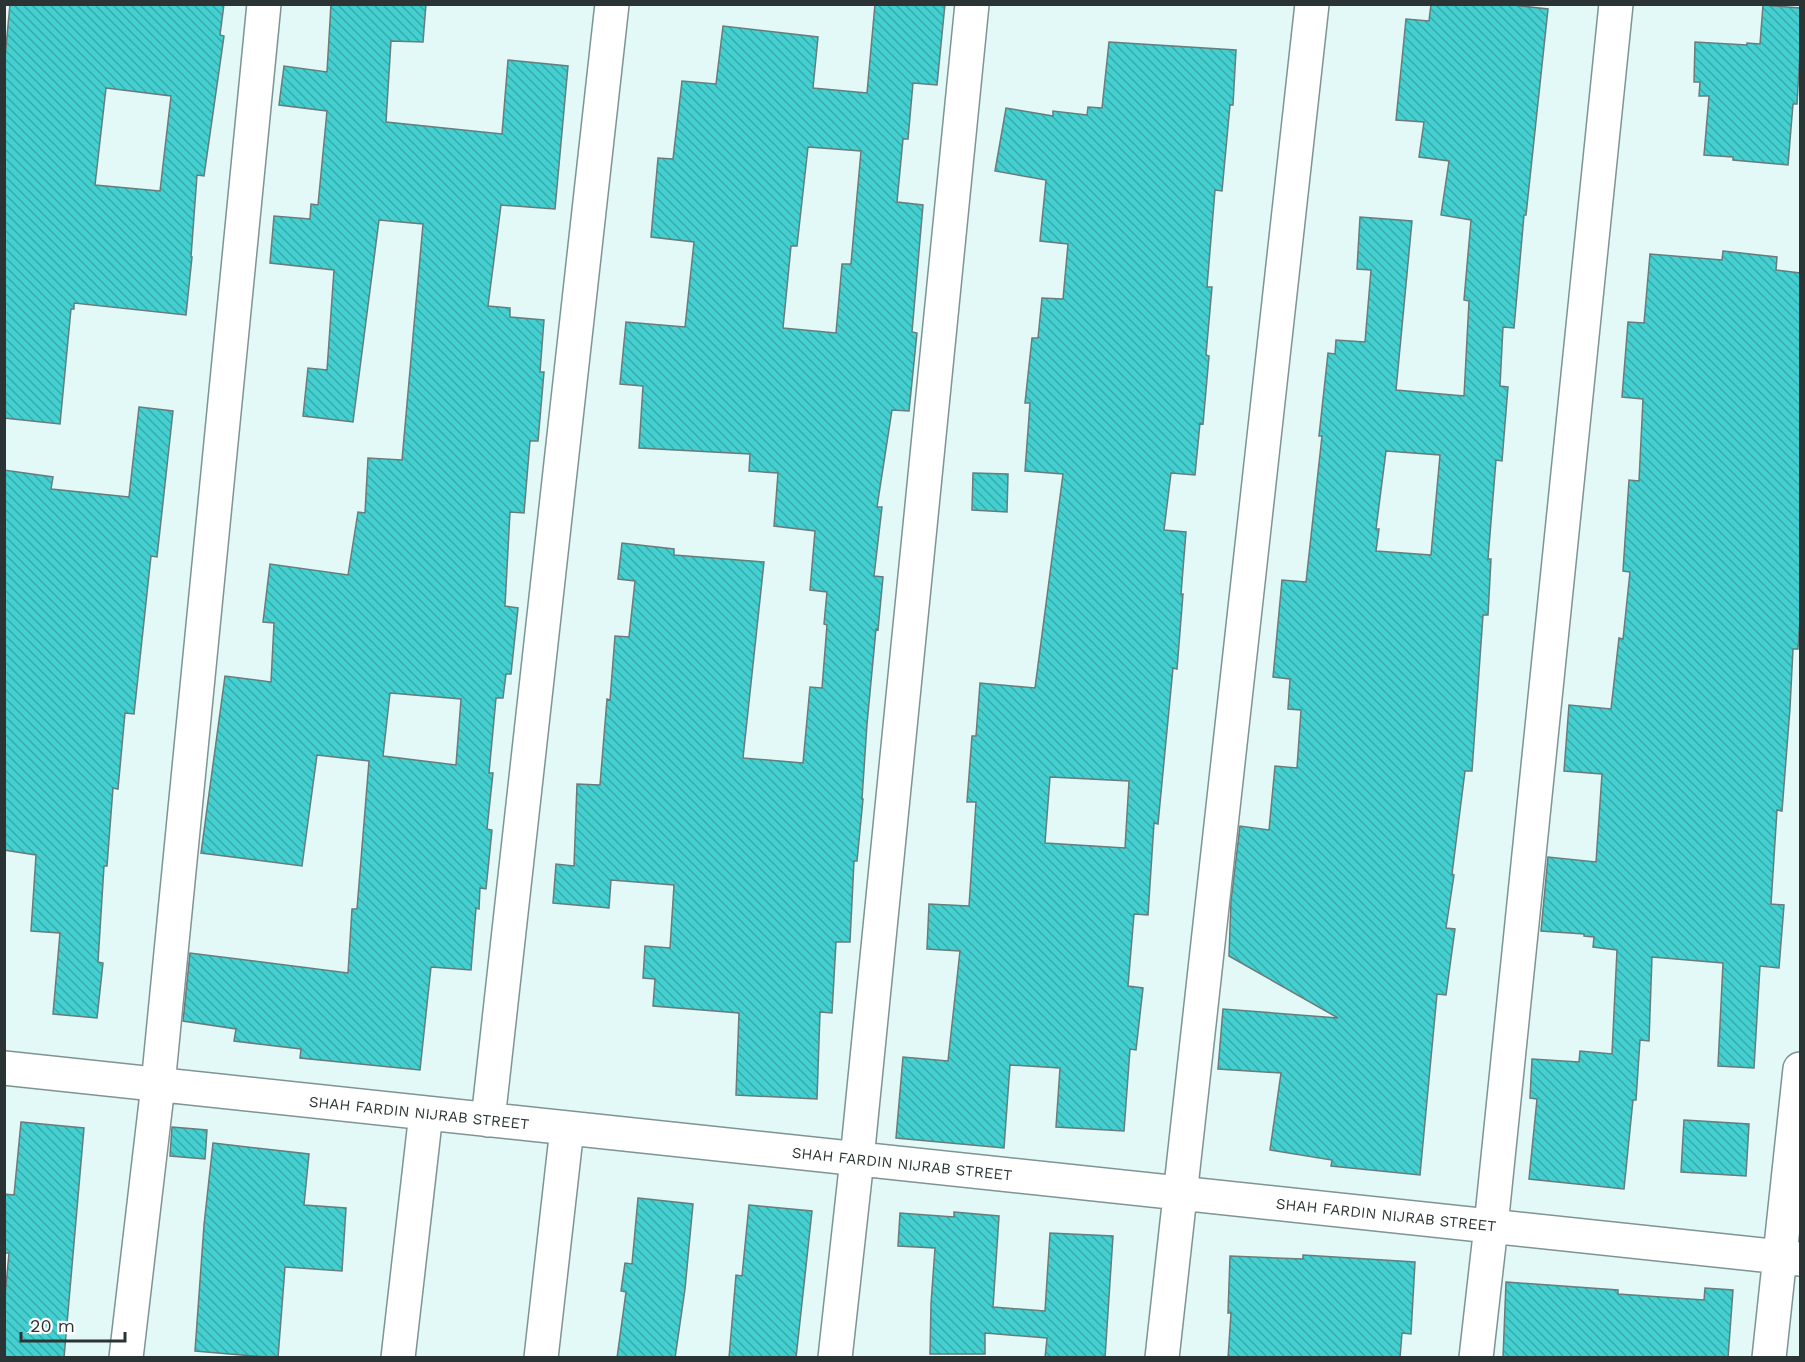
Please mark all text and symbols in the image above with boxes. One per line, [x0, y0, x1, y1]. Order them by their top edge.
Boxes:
street label: SHAH FARDIN NIJRAB STREET [308, 1092, 530, 1134]
street label: SHAH FARDIN NIJRAB STREET [791, 1143, 1013, 1185]
street label: SHAH FARDIN NIJRAB STREET [1275, 1194, 1497, 1236]
scale bar [21, 1305, 124, 1343]
text: 20 m [30, 1315, 75, 1336]

